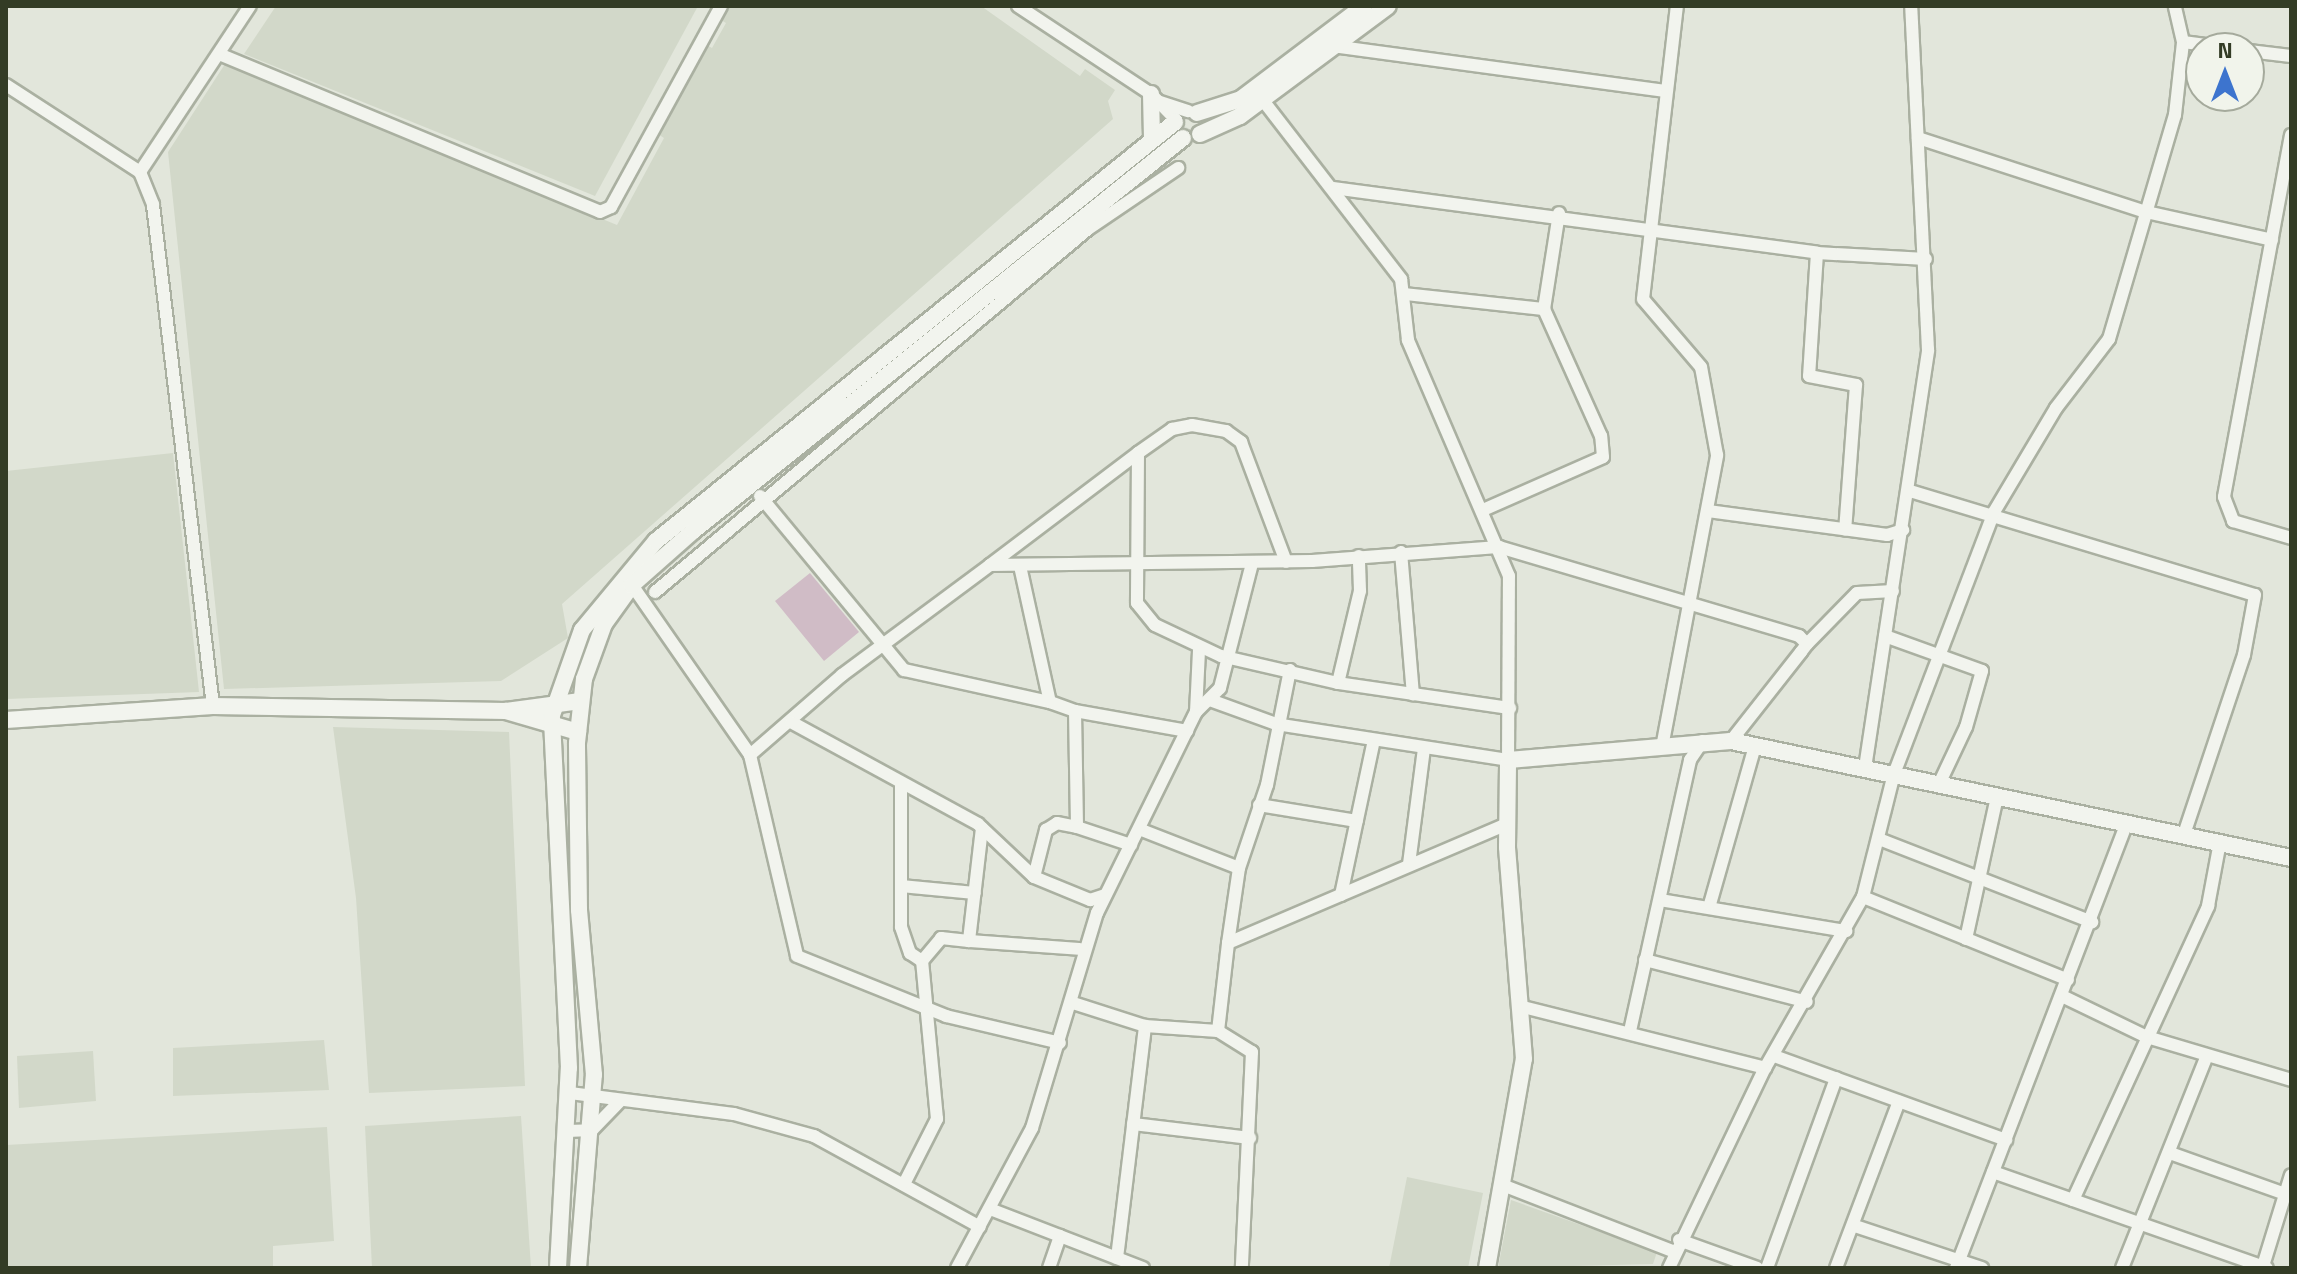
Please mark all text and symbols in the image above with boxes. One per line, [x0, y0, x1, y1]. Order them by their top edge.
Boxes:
north arrow [2185, 32, 2265, 112]
text: N [2217, 33, 2233, 67]

